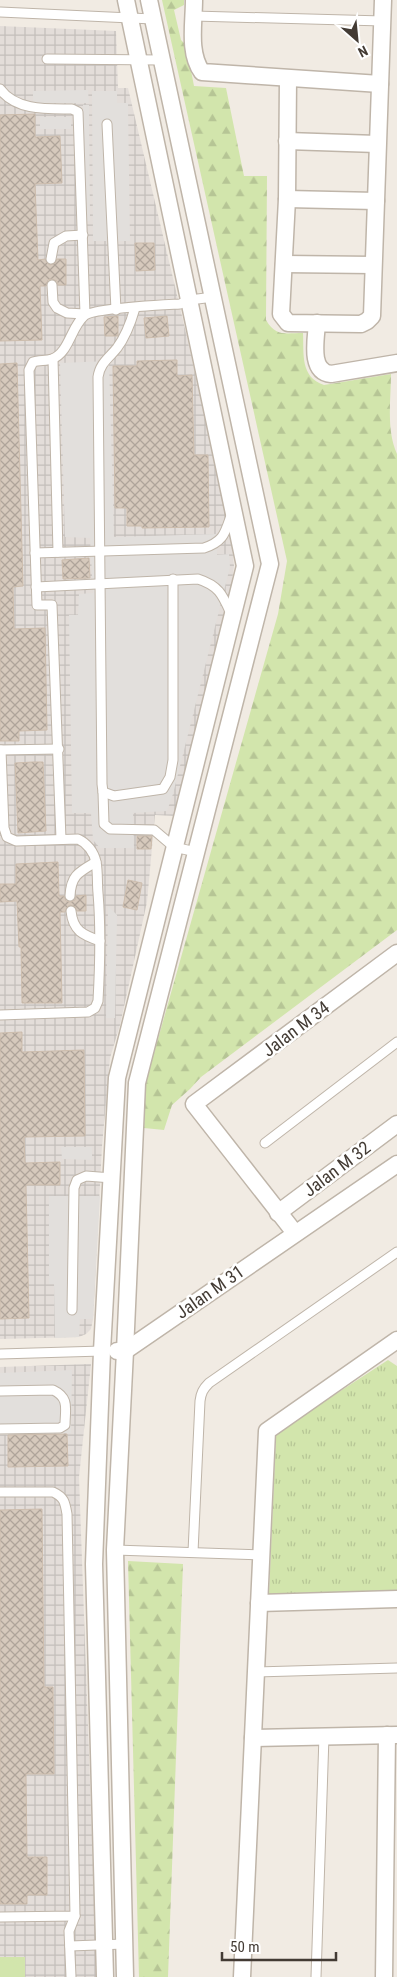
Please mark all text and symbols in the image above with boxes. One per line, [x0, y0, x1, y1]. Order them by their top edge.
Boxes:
north arrow [332, 15, 382, 65]
text: N [355, 43, 370, 61]
street label: Jalan M 34 [258, 997, 333, 1061]
street label: Jalan M 32 [299, 1137, 374, 1201]
street label: Jalan M 31 [172, 1260, 248, 1323]
scale bar [222, 1930, 336, 1962]
text: 50 m [230, 1938, 260, 1956]

